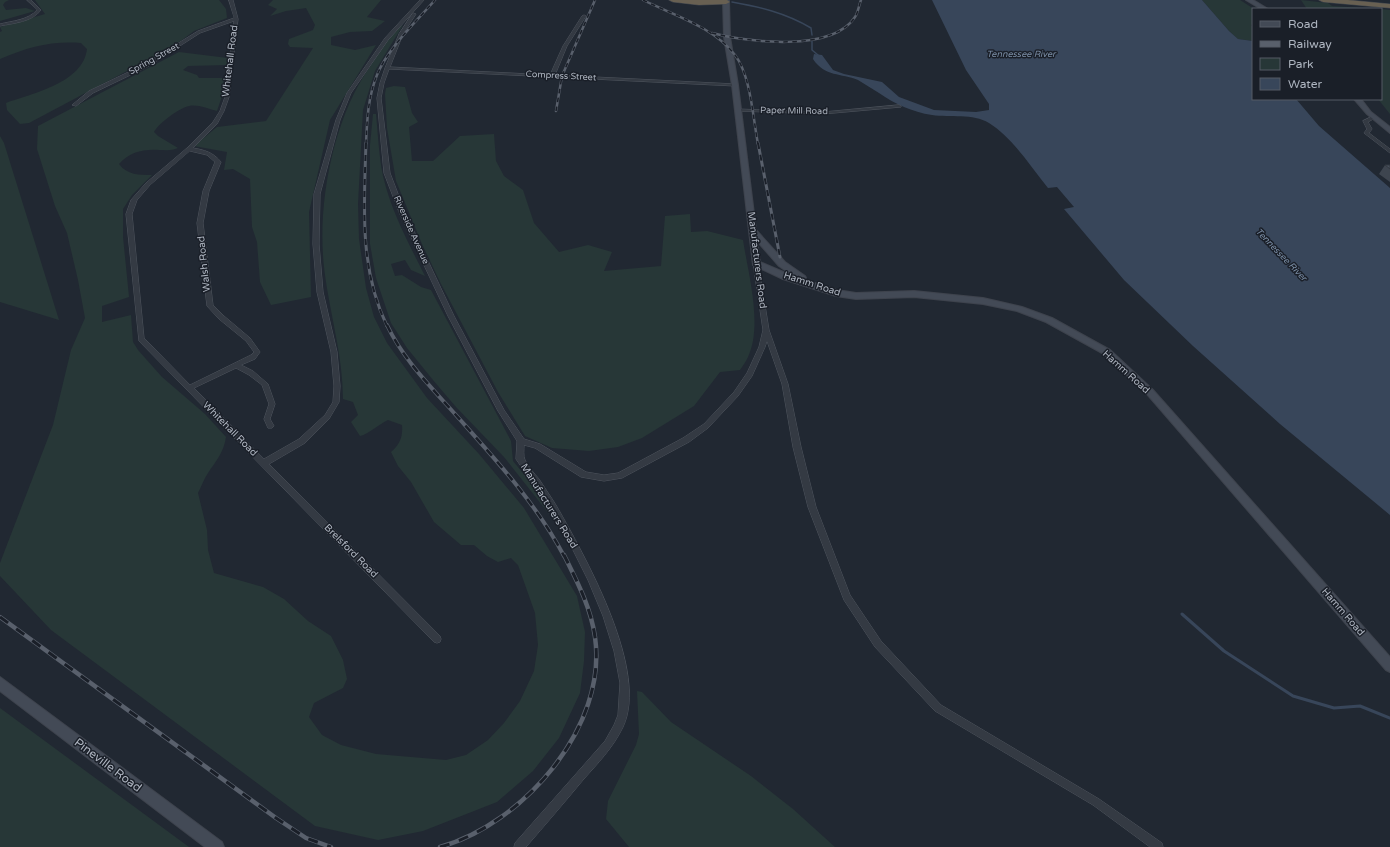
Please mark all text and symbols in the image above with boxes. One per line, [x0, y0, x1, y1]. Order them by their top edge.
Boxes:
legend [1252, 8, 1382, 100]
text: Road [1288, 17, 1318, 31]
street label: Whitehall Road [220, 24, 240, 98]
text: Railway [1288, 37, 1332, 51]
street label: Spring Street [127, 40, 182, 77]
water label: Tennessee River [986, 49, 1057, 60]
text: Park [1288, 57, 1314, 71]
street label: Compress Street [525, 69, 597, 83]
text: Water [1288, 77, 1323, 91]
street label: Paper Mill Road [760, 105, 828, 117]
street label: Riverside Avenue [391, 194, 431, 266]
street label: Manufacturers Road [745, 211, 769, 309]
water label: Tennessee River [1253, 226, 1310, 285]
street label: Walsh Road [195, 235, 213, 293]
street label: Hamm Road [782, 269, 842, 299]
street label: Hamm Road [1100, 348, 1152, 396]
street label: Whitehall Road [200, 399, 260, 459]
street label: Manufacturers Road [518, 461, 580, 551]
street label: Brelsford Road [322, 522, 380, 580]
street label: Hamm Road [1319, 586, 1367, 638]
street label: Pineville Road [72, 735, 144, 795]

